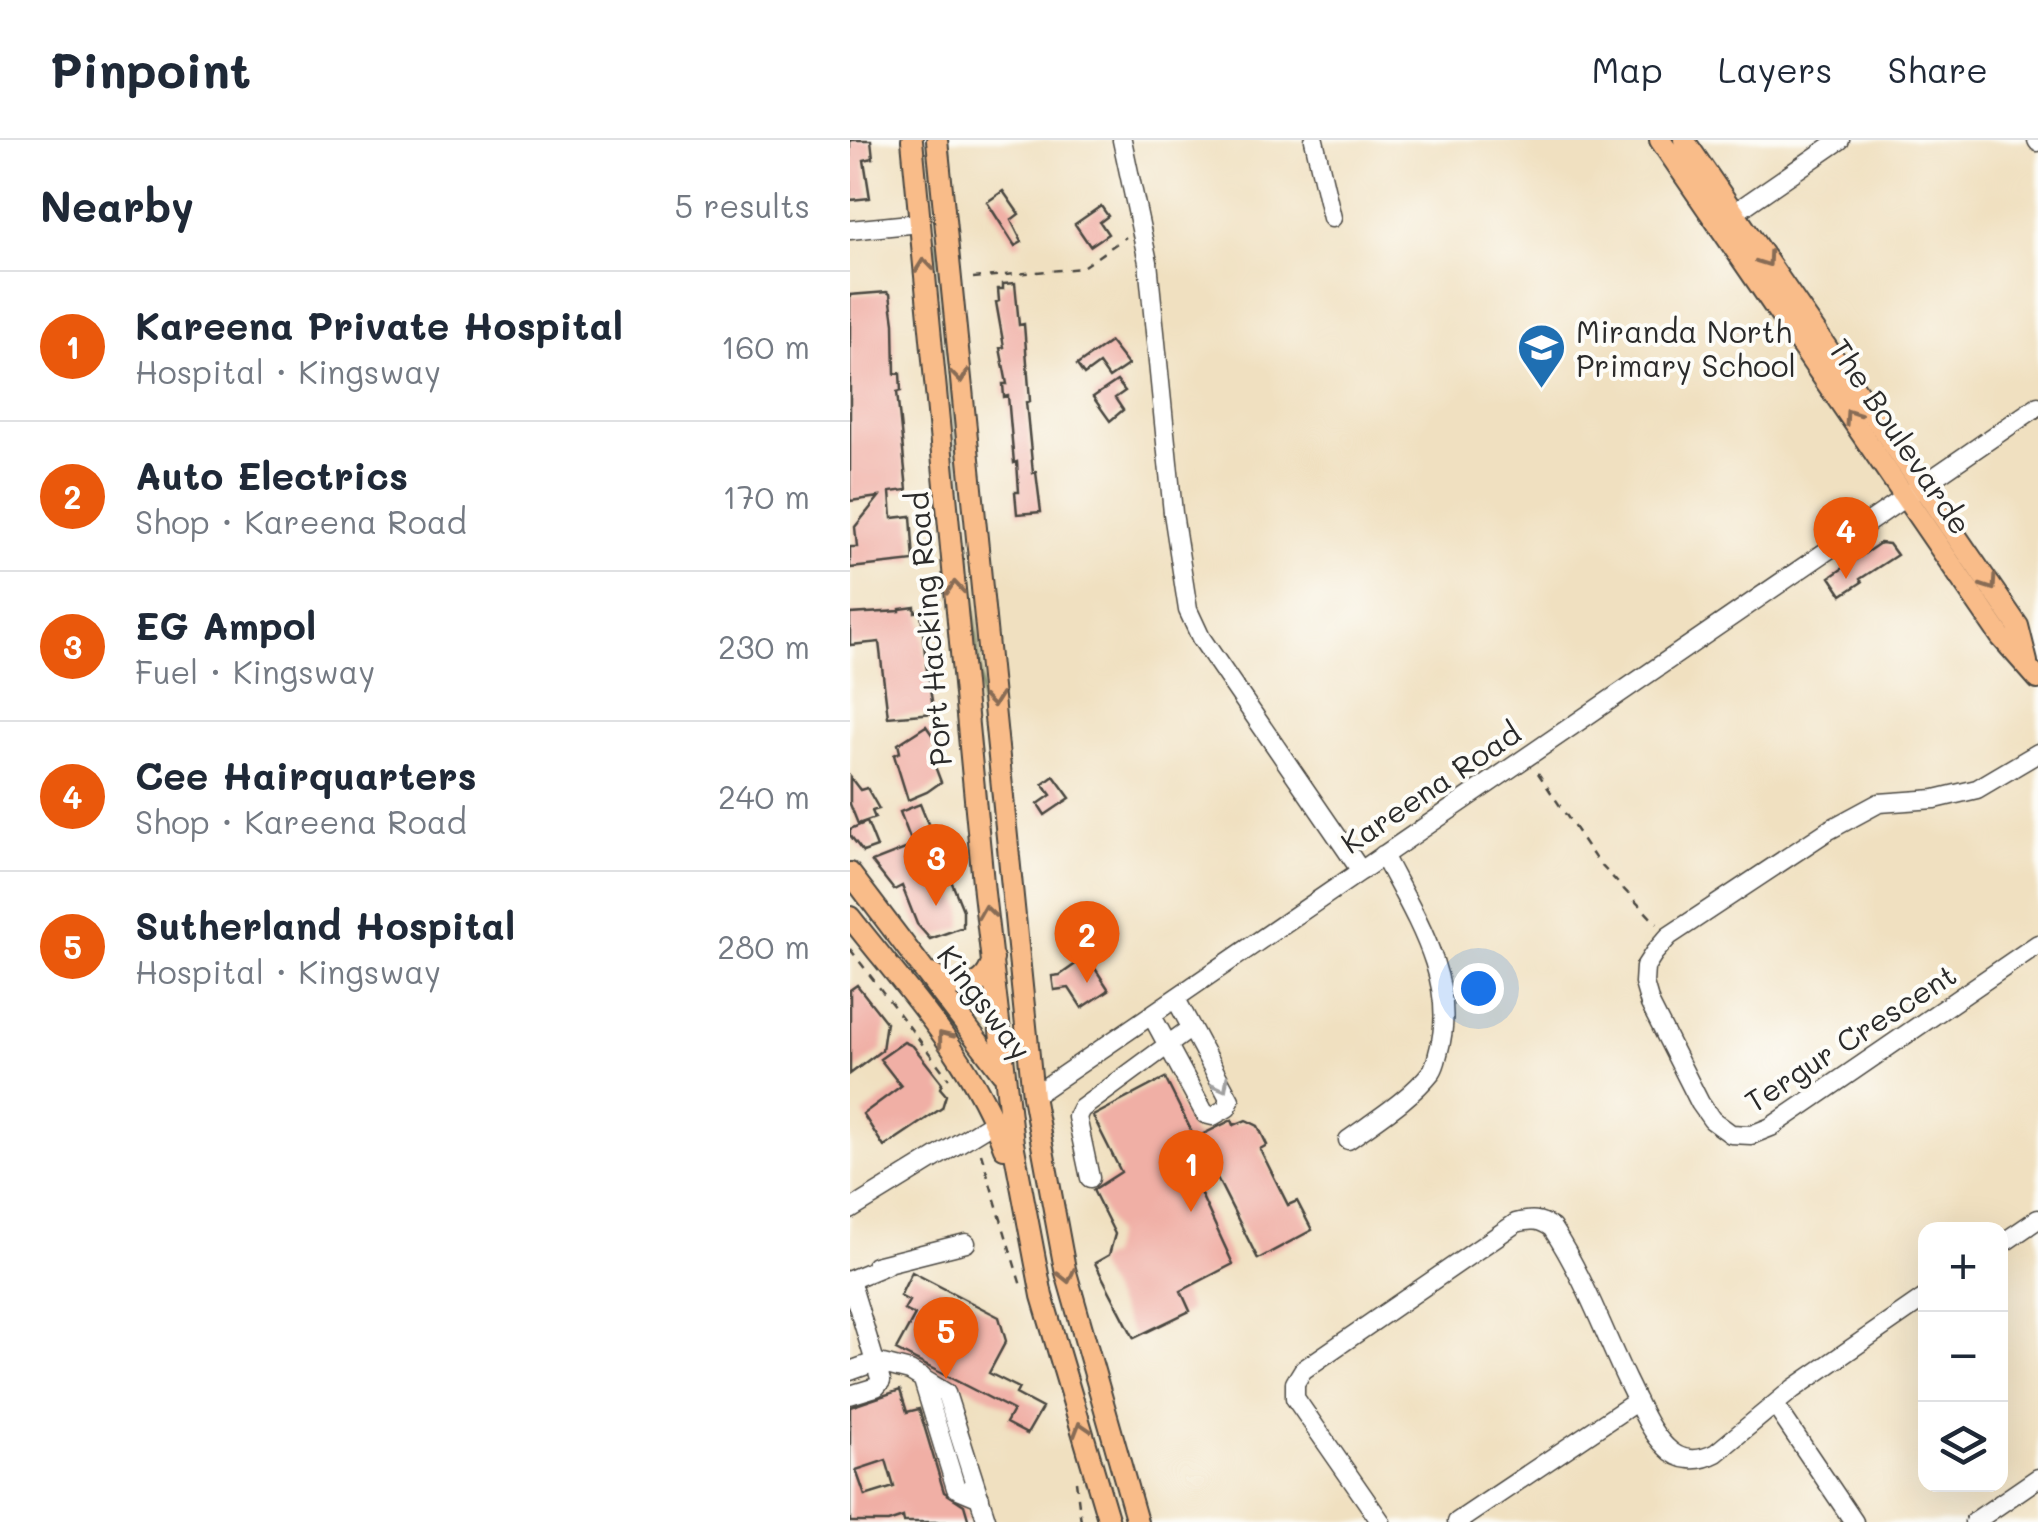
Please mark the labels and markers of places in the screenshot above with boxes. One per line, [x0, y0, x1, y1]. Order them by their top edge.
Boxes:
place label: Miranda North Primary School [1576, 311, 1796, 385]
school or university icon: Miranda North Primary School [1515, 322, 1567, 390]
pin: 4 [1814, 496, 1878, 579]
pin: 3 [904, 824, 968, 906]
pin: 2 [1054, 900, 1120, 983]
pin: 1 [1158, 1130, 1224, 1212]
pin: 5 [914, 1296, 978, 1379]

